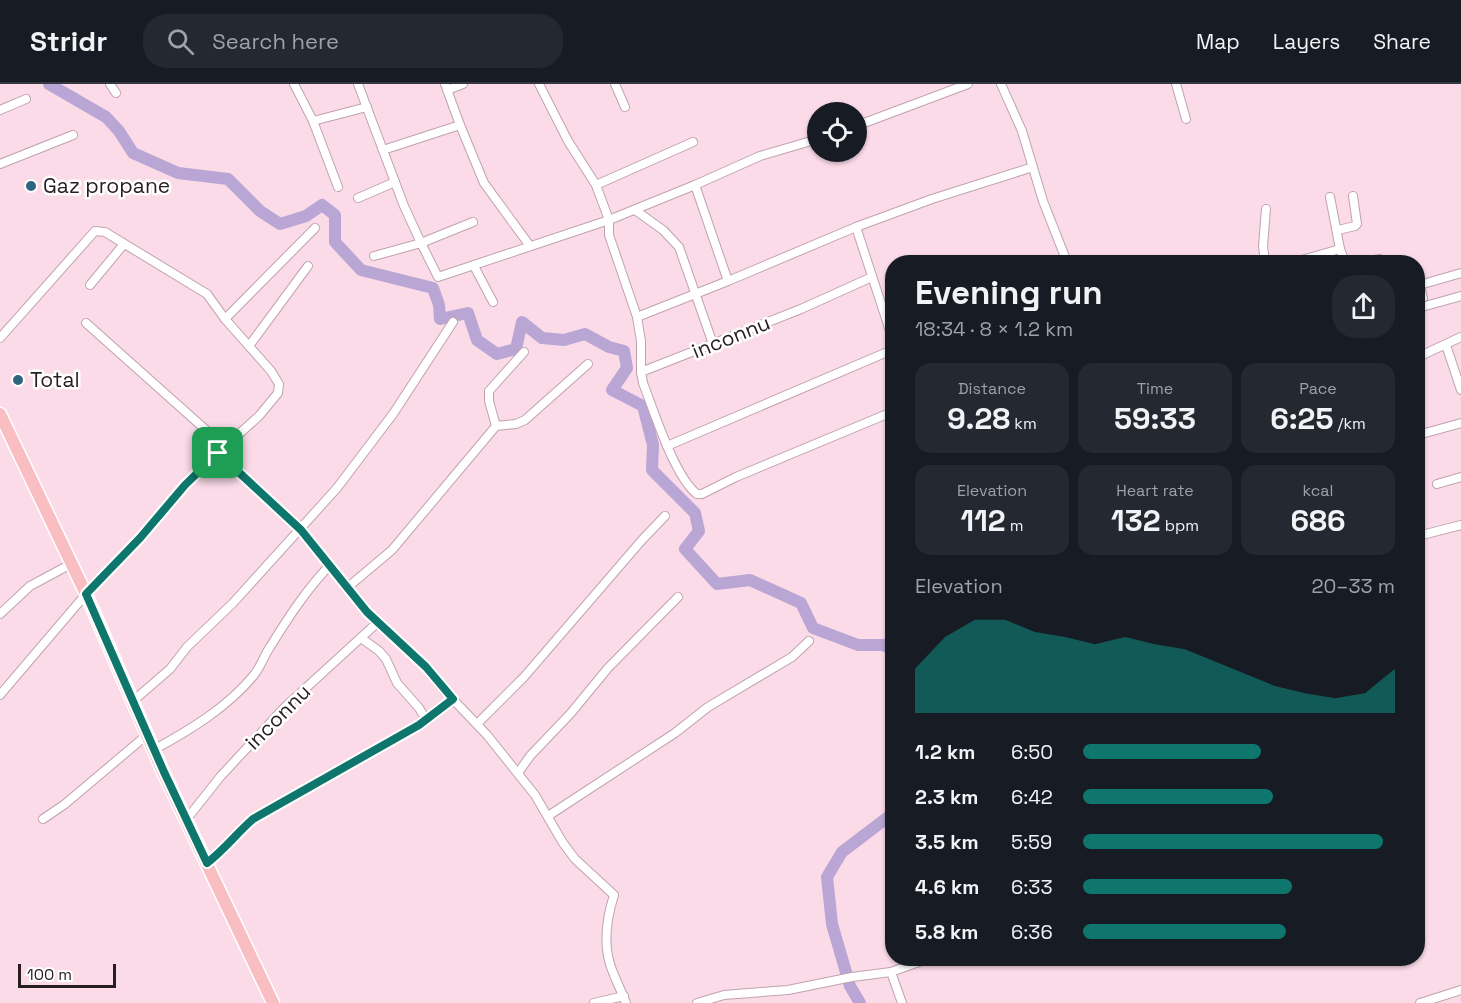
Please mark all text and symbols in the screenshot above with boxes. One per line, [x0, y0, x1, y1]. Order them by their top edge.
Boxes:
search box [143, 14, 563, 68]
text: Stridr [30, 23, 107, 59]
icon: search [164, 25, 197, 58]
text: Search here [212, 27, 339, 55]
text: Map [1196, 28, 1240, 55]
text: Layers [1273, 28, 1340, 55]
text: Share [1373, 28, 1431, 55]
map controls [807, 102, 867, 162]
button: locate [807, 102, 867, 162]
place label: Gaz propane [43, 172, 170, 199]
marker: Gaz propane [24, 179, 38, 193]
text: Evening run [915, 272, 1103, 314]
button: share [1332, 275, 1395, 338]
street label: inconnu [688, 309, 774, 364]
text: 18:34 · 8 × 1.2 km [915, 316, 1073, 342]
place label: Total [30, 366, 80, 393]
marker: Total [11, 373, 25, 387]
text: Distance [958, 378, 1026, 399]
text: Time [1137, 378, 1173, 399]
text: Pace [1299, 378, 1337, 399]
text: 9.28 [947, 399, 1010, 438]
text: 59:33 [1114, 399, 1196, 438]
text: 6:25 [1270, 399, 1333, 438]
text: km [1010, 413, 1037, 434]
text: /km [1333, 413, 1366, 434]
pin [192, 427, 243, 478]
icon: arrive [201, 436, 234, 469]
text: Elevation [957, 480, 1027, 501]
text: Heart rate [1116, 480, 1194, 501]
text: kcal [1303, 480, 1333, 501]
text: 112 [961, 501, 1006, 540]
text: 132 [1111, 501, 1161, 540]
text: 686 [1290, 501, 1346, 540]
text: m [1006, 515, 1023, 536]
text: bpm [1161, 515, 1199, 536]
text: Elevation [915, 573, 1003, 599]
text: 20–33 m [1311, 573, 1395, 599]
street label: inconnu [239, 678, 316, 755]
text: 1.2 km [915, 739, 975, 765]
text: 6:50 [1011, 739, 1053, 765]
text: 2.3 km [915, 784, 978, 810]
text: 6:42 [1011, 784, 1053, 810]
text: 3.5 km [915, 829, 979, 855]
text: 5:59 [1011, 829, 1052, 855]
text: 4.6 km [915, 874, 979, 900]
text: 6:33 [1011, 874, 1052, 900]
text: 5.8 km [915, 919, 978, 945]
text: 6:36 [1011, 919, 1053, 945]
scale bar [18, 961, 116, 988]
text: 100 m [27, 964, 72, 985]

